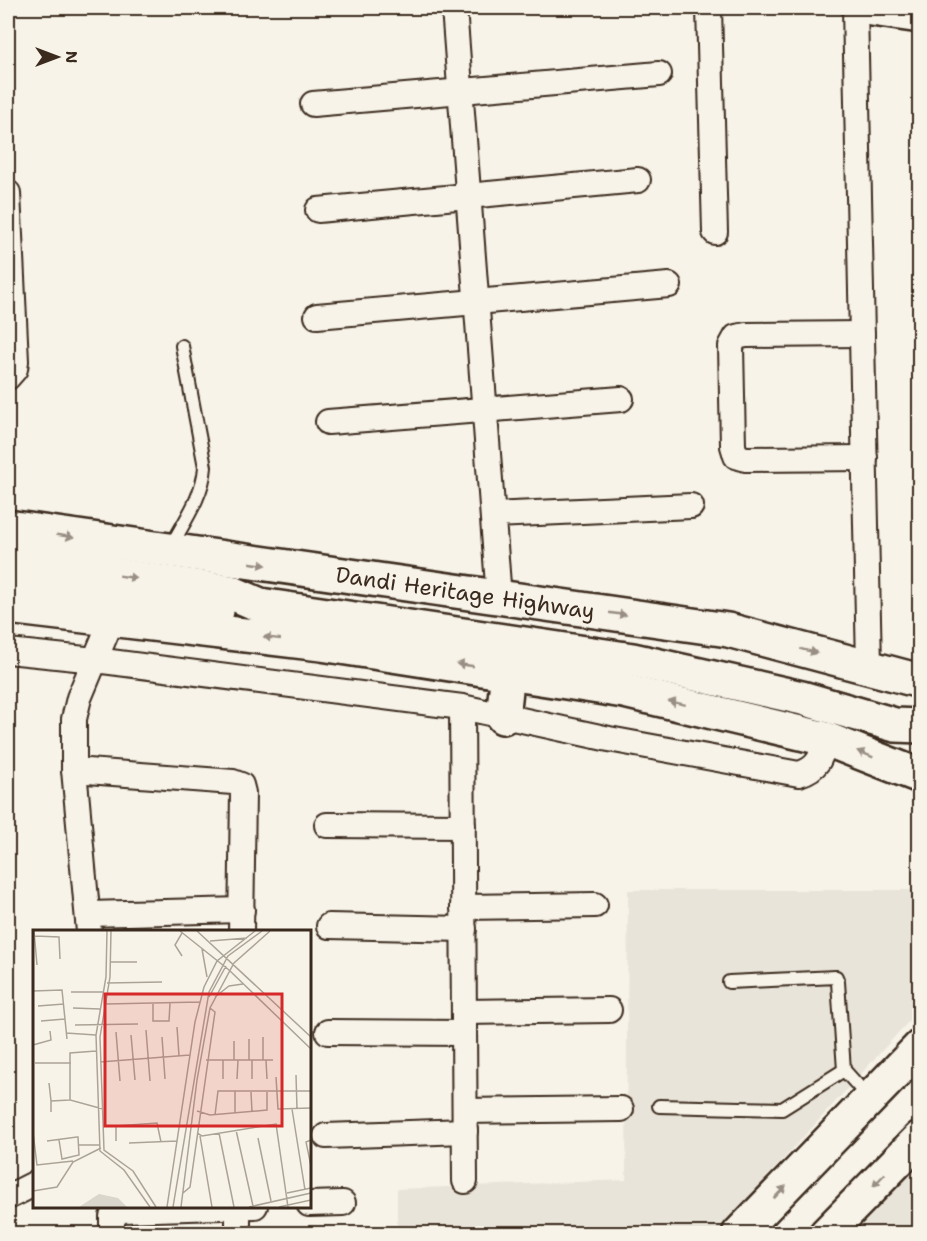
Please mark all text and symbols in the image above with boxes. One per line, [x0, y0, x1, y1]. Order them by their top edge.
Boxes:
north arrow [27, 27, 87, 87]
text: N [61, 51, 82, 63]
one-way arrow [56, 532, 75, 541]
one-way arrow [249, 559, 268, 569]
street label: Dandi Heritage Highway [334, 560, 597, 625]
one-way arrow [118, 572, 137, 581]
one-way arrow [608, 610, 627, 619]
one-way arrow [262, 633, 281, 643]
one-way arrow [800, 646, 818, 656]
one-way arrow [455, 661, 474, 670]
one-way arrow [668, 698, 687, 707]
one-way arrow [856, 749, 874, 758]
inset map [33, 930, 310, 1208]
one-way arrow [872, 1172, 886, 1186]
one-way arrow [772, 1185, 786, 1199]

